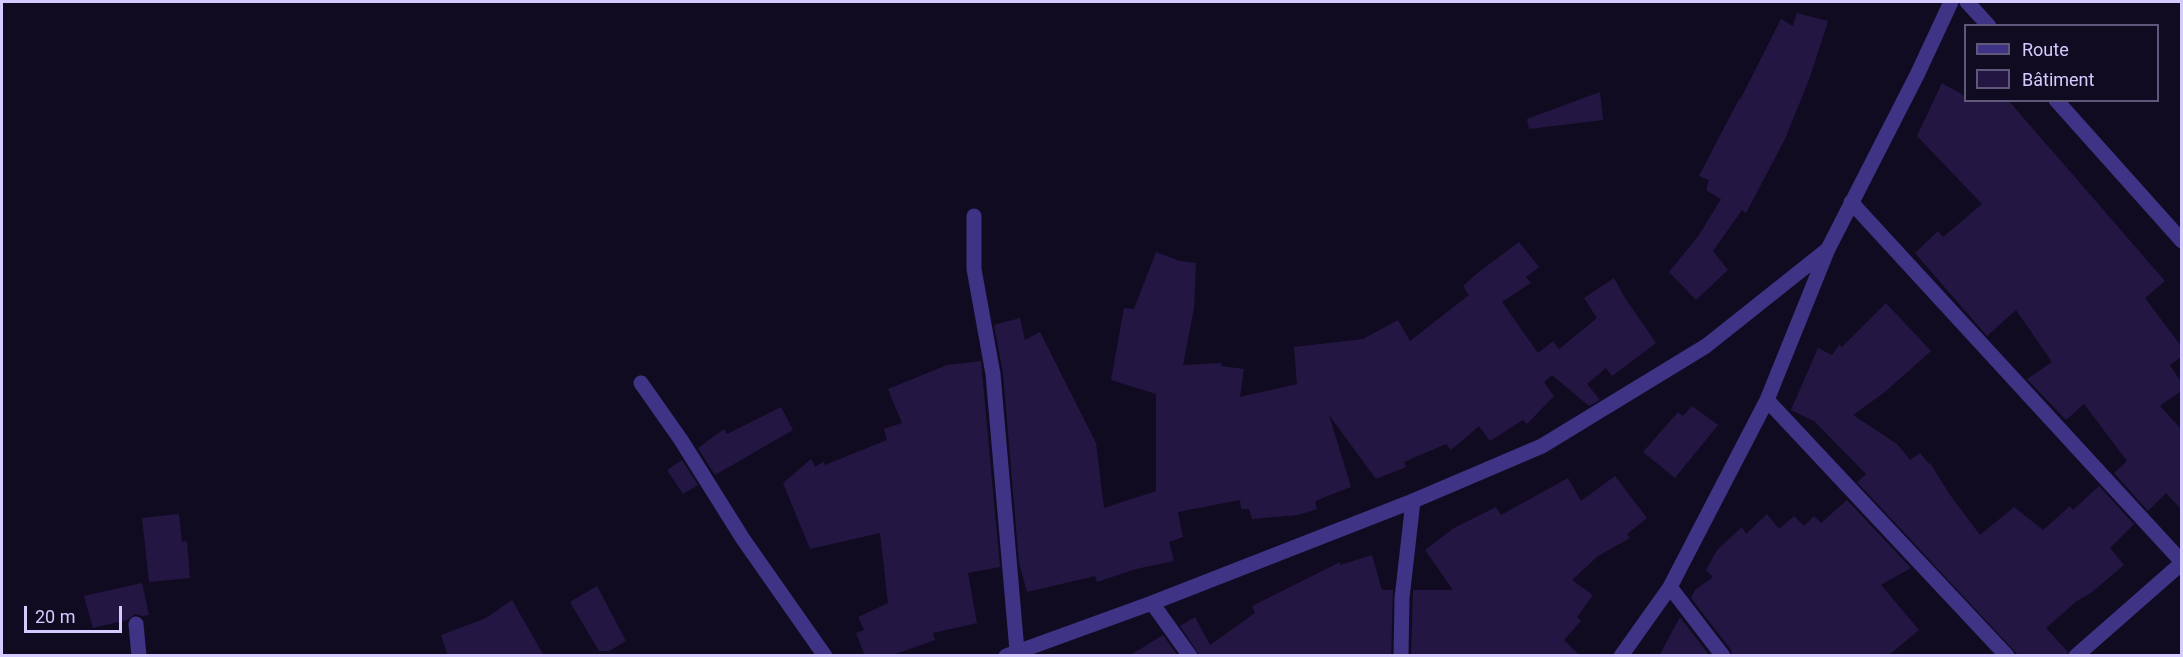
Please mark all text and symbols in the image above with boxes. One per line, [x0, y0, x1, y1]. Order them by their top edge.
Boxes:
legend [1964, 24, 2159, 102]
text: Route [2022, 39, 2069, 60]
text: Bâtiment [2022, 69, 2094, 90]
scale bar [27, 594, 124, 632]
text: 20 m [35, 606, 75, 627]

